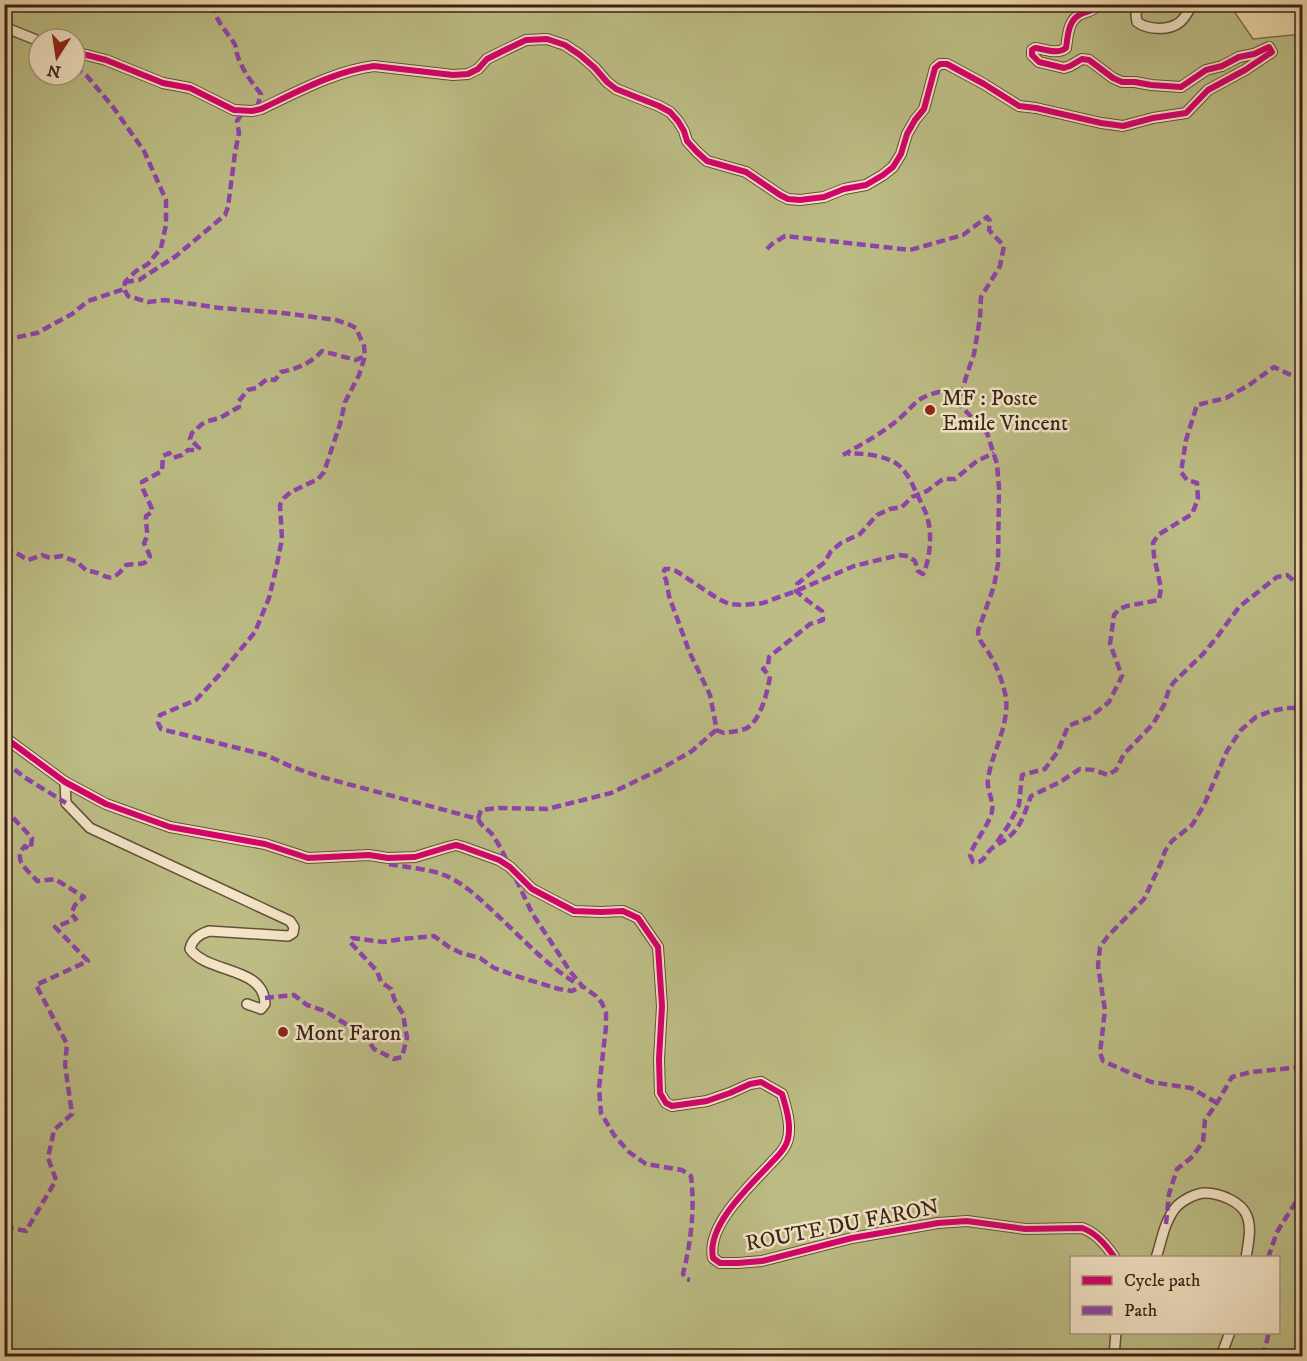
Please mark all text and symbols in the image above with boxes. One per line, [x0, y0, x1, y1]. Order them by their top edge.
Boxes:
north arrow [27, 27, 87, 87]
text: N [46, 60, 63, 82]
place label: MF : Poste Emile Vincent [942, 385, 1068, 437]
marker: MF : Poste Emile Vincent [923, 403, 937, 417]
place label: Mont Faron [295, 1020, 402, 1047]
marker: Mont Faron [276, 1025, 290, 1039]
street label: ROUTE DU FARON [743, 1193, 941, 1257]
legend [1070, 1256, 1280, 1334]
text: Cycle path [1124, 1270, 1201, 1292]
text: Path [1124, 1300, 1158, 1322]

